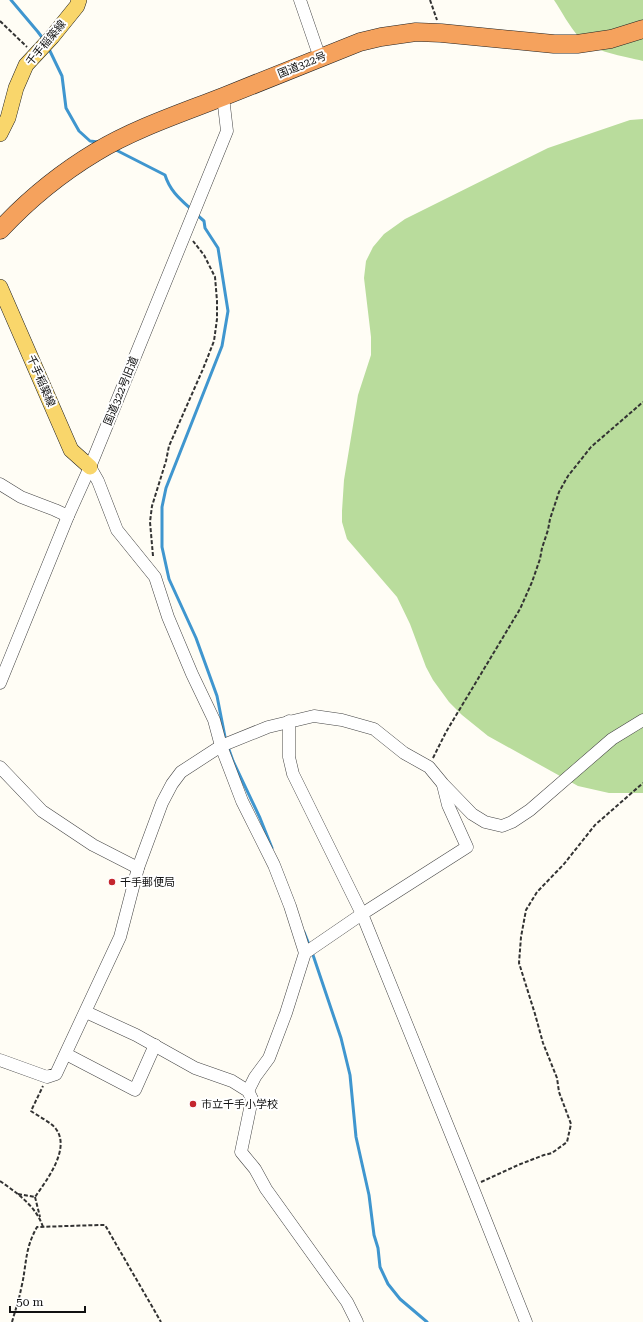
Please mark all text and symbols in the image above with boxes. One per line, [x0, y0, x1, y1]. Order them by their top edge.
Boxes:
street label: 千手稲築線 [23, 18, 69, 68]
street label: 国道322号 [276, 49, 328, 81]
street label: 千手稲築線 [24, 353, 58, 409]
street label: 国道322号旧道 [101, 354, 141, 428]
place label: 千手郵便局 [120, 876, 175, 889]
marker: 千手郵便局 [107, 877, 117, 887]
place label: 市立千手小学校 [201, 1098, 278, 1111]
marker: 市立千手小学校 [188, 1099, 198, 1109]
scale bar [10, 1288, 85, 1314]
text: 50 m [16, 1295, 43, 1309]

